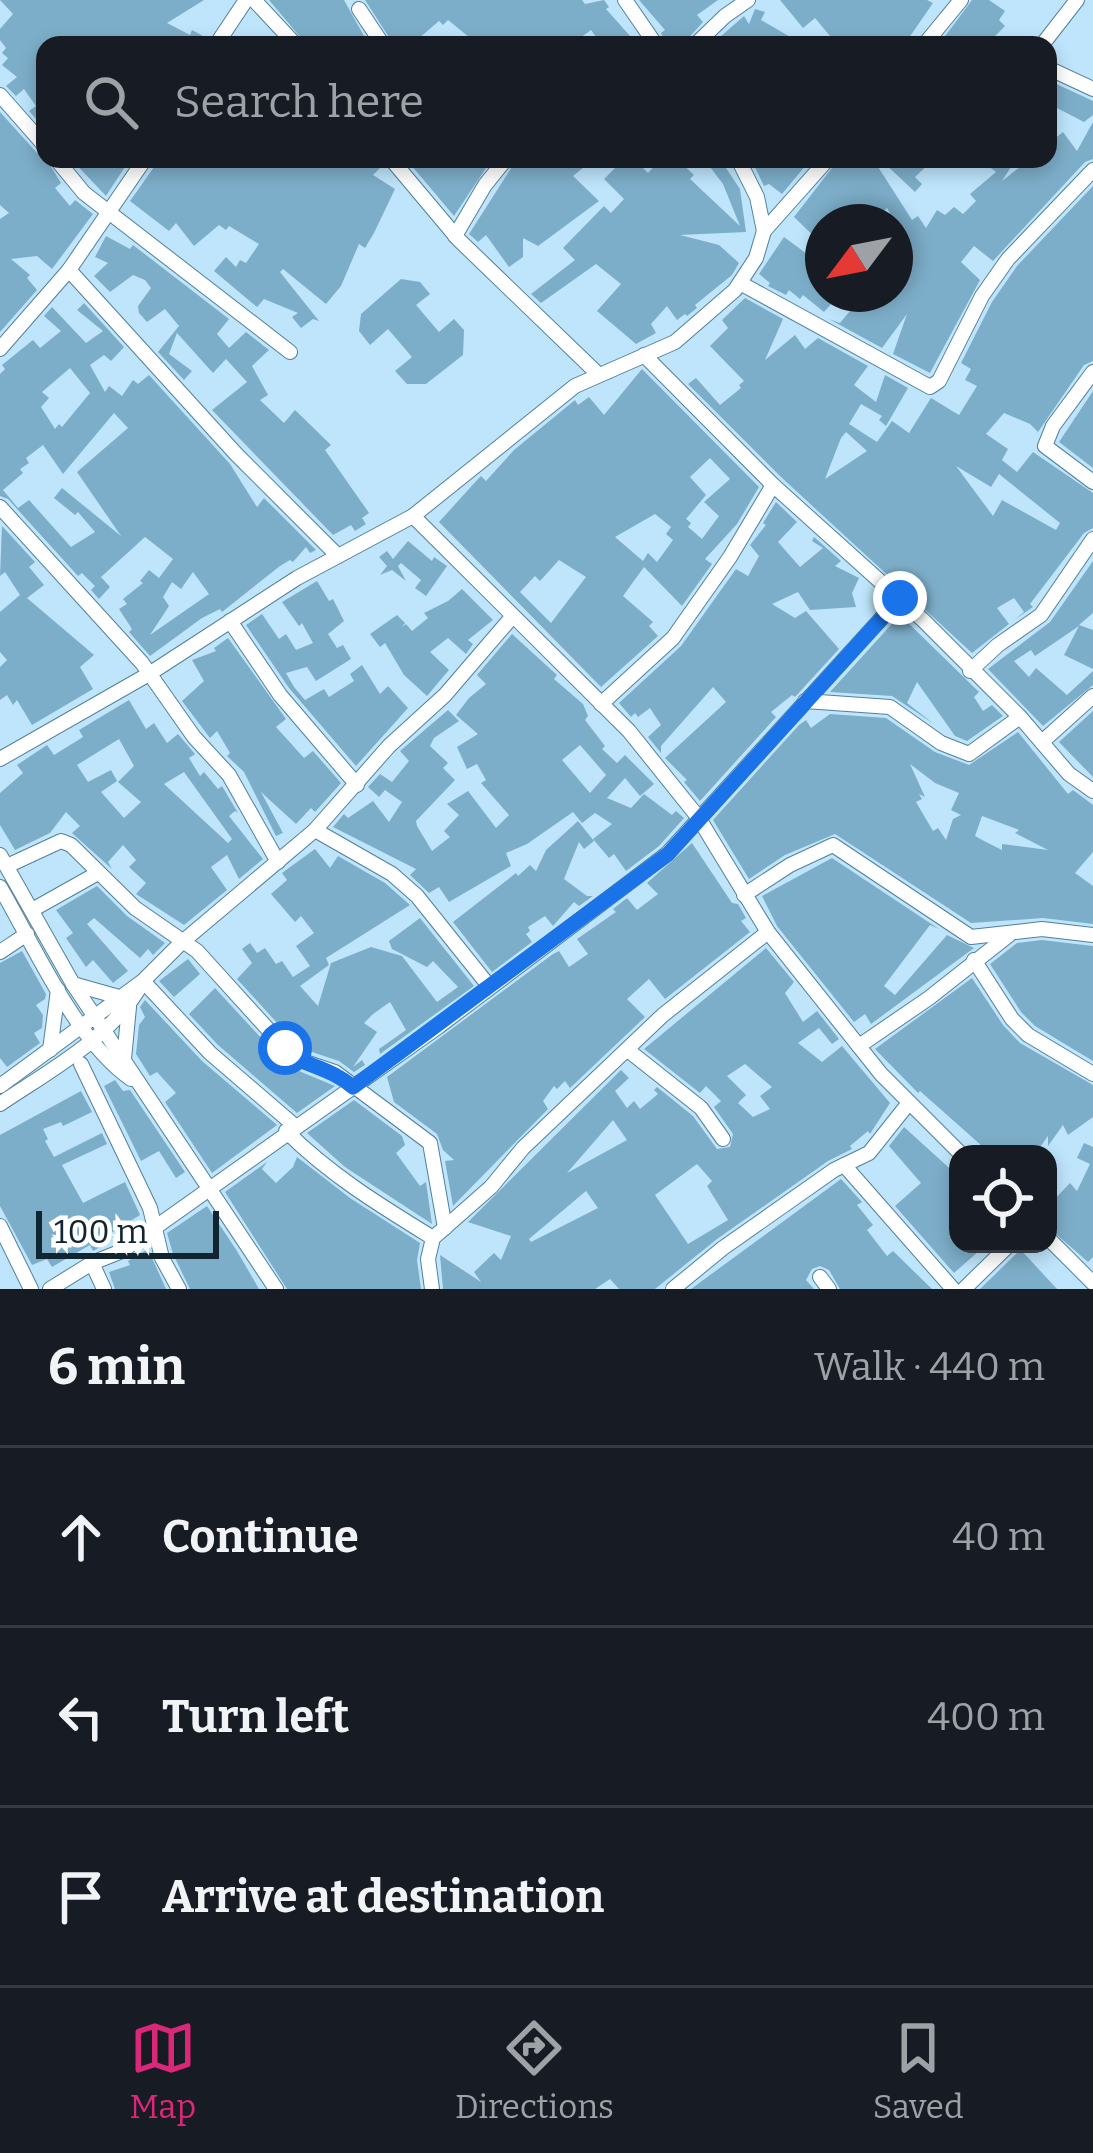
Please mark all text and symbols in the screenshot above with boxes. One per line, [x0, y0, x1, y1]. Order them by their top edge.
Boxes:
search box [36, 36, 1057, 168]
icon: search [78, 69, 144, 135]
text: Search here [174, 75, 424, 129]
north arrow [805, 204, 913, 312]
route end [873, 571, 927, 625]
route start [258, 1021, 312, 1075]
map controls [949, 1145, 1057, 1253]
button: locate [949, 1145, 1057, 1253]
scale bar [36, 1205, 219, 1258]
text: 100 m [54, 1212, 148, 1252]
text: 6 min [48, 1336, 185, 1398]
text: Walk · 440 m [814, 1344, 1045, 1390]
icon: ahead [48, 1504, 114, 1570]
text: Continue [162, 1510, 359, 1564]
text: 40 m [952, 1514, 1045, 1560]
icon: left [48, 1684, 114, 1750]
text: Turn left [162, 1690, 349, 1744]
text: 400 m [927, 1694, 1045, 1740]
icon: arrive [48, 1864, 114, 1930]
text: Arrive at destination [162, 1870, 604, 1924]
tab: Map [130, 2015, 196, 2127]
tab: Directions [455, 2015, 614, 2127]
tab: Saved [873, 2015, 963, 2127]

